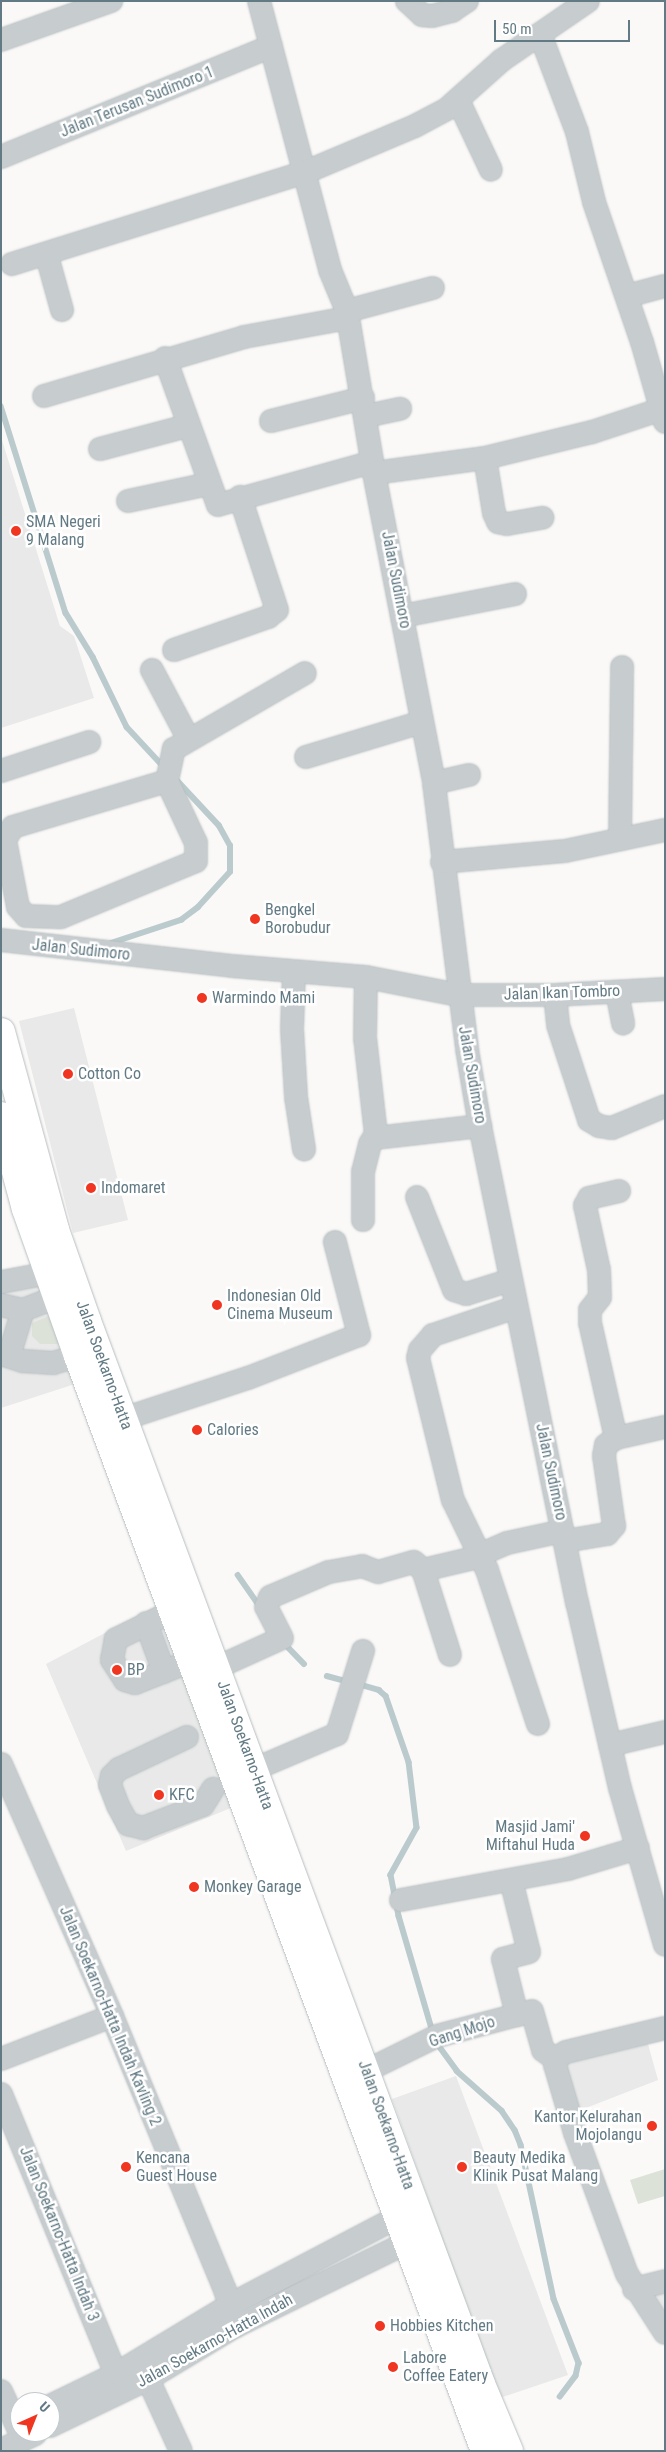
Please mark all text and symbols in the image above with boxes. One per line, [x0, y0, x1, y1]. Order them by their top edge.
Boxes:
scale bar [496, 10, 632, 42]
text: 50 m [502, 20, 532, 38]
street label: Jalan Terusan Sudimoro 1 [57, 62, 217, 142]
place label: SMA Negeri 9 Malang [26, 512, 101, 550]
marker: SMA Negeri 9 Malang [10, 525, 22, 537]
street label: Jalan Sudimoro [377, 530, 415, 630]
place label: Bengkel Borobudur [265, 900, 331, 938]
marker: Bengkel Borobudur [249, 913, 261, 925]
street label: Jalan Sudimoro [31, 935, 131, 965]
street label: Jalan Ikan Tombro [503, 981, 621, 1005]
place label: Warmindo Mami [212, 988, 315, 1008]
marker: Warmindo Mami [196, 992, 208, 1004]
street label: Jalan Sudimoro [454, 1025, 490, 1125]
place label: Cotton Co [78, 1064, 141, 1084]
marker: Cotton Co [62, 1068, 74, 1080]
place label: Indomaret [101, 1178, 165, 1198]
marker: Indomaret [85, 1182, 97, 1194]
place label: Indonesian Old Cinema Museum [227, 1286, 333, 1324]
street label: Jalan Soekarno-Hatta [72, 1298, 136, 1432]
marker: Indonesian Old Cinema Museum [211, 1299, 223, 1311]
place label: Calories [207, 1420, 259, 1440]
street label: Jalan Sudimoro [531, 1422, 571, 1522]
marker: Calories [191, 1424, 203, 1436]
place label: BP [127, 1660, 145, 1680]
marker: BP [111, 1664, 123, 1676]
street label: Jalan Soekarno-Hatta [213, 1678, 277, 1812]
place label: KFC [169, 1785, 194, 1805]
marker: KFC [153, 1789, 165, 1801]
place label: Masjid Jami' Miftahul Huda [486, 1817, 575, 1855]
marker: Masjid Jami' Miftahul Huda [579, 1830, 591, 1842]
place label: Monkey Garage [204, 1877, 301, 1897]
marker: Monkey Garage [188, 1881, 200, 1893]
street label: Jalan Soekarno-Hatta Indah Kavling 2 [55, 1903, 165, 2129]
street label: Gang Mojo [427, 2012, 497, 2052]
street label: Jalan Soekarno-Hatta [354, 2058, 418, 2192]
place label: Kantor Kelurahan Mojolangu [534, 2107, 642, 2145]
marker: Kantor Kelurahan Mojolangu [646, 2120, 658, 2132]
street label: Jalan Soekarno-Hatta Indah 3 [15, 2144, 103, 2324]
place label: Kencana Guest House [136, 2148, 217, 2186]
place label: Beauty Medika Klinik Pusat Malang [473, 2148, 598, 2186]
marker: Beauty Medika Klinik Pusat Malang [455, 2160, 469, 2174]
marker: Kencana Guest House [120, 2161, 132, 2173]
street label: Jalan Soekarno-Hatta Indah [134, 2290, 296, 2392]
place label: Hobbies Kitchen [390, 2316, 493, 2336]
marker: Hobbies Kitchen [374, 2320, 386, 2332]
place label: Labore Coffee Eatery [403, 2348, 488, 2386]
marker: Labore Coffee Eatery [387, 2361, 399, 2373]
north arrow [10, 2392, 60, 2442]
text: U [36, 2398, 53, 2415]

